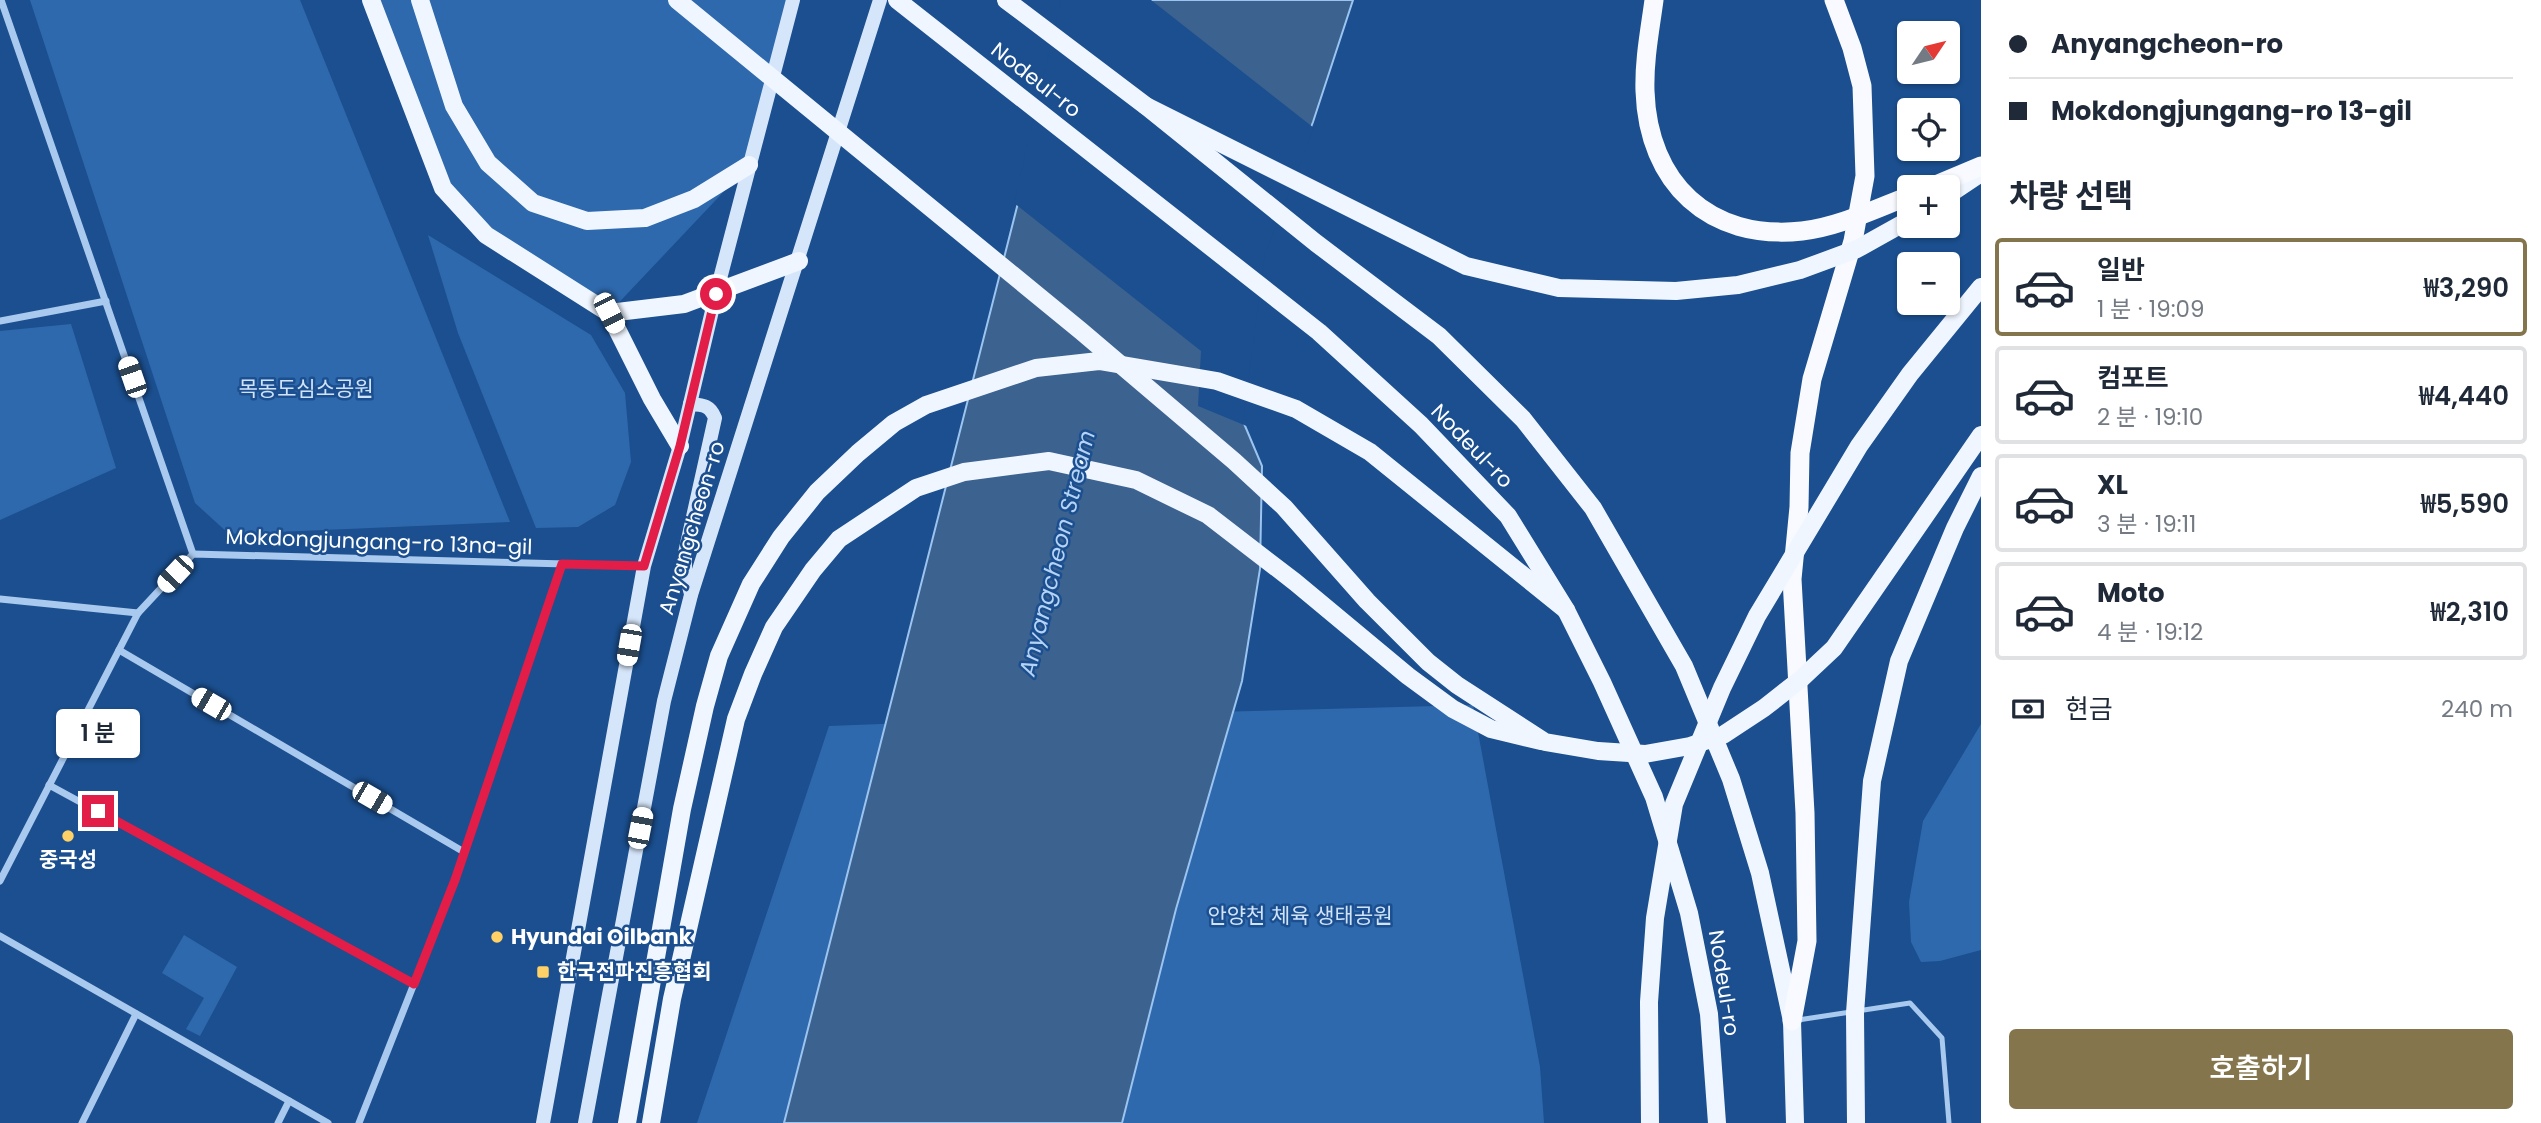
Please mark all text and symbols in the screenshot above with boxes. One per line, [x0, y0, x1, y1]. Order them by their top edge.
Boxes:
north arrow [1897, 21, 1960, 84]
map controls [1897, 21, 1960, 315]
text: Anyangcheon-ro [2051, 26, 2283, 62]
street label: Nodeul-ro [985, 35, 1087, 124]
text: Mokdongjungang-ro 13-gil [2051, 93, 2412, 129]
button: locate [1897, 98, 1960, 161]
text: 차량 선택 [2009, 173, 2134, 218]
button: + [1897, 175, 1960, 238]
button: − [1897, 252, 1960, 315]
text: 일반 [2097, 252, 2145, 288]
icon: car [2013, 256, 2076, 319]
text: ₩3,290 [2424, 270, 2509, 306]
route start [700, 278, 732, 310]
car [591, 290, 628, 336]
text: 1 분 · 19:09 [2097, 293, 2205, 325]
car [116, 354, 149, 400]
text: 컴포트 [2097, 360, 2169, 396]
icon: car [2013, 364, 2076, 427]
park label: 목동도심소공원 [238, 374, 374, 403]
text: ₩4,440 [2419, 378, 2509, 414]
street label: Nodeul-ro [1425, 397, 1520, 494]
text: 2 분 · 19:10 [2097, 401, 2203, 433]
water label: Anyangcheon Stream [1011, 427, 1103, 680]
street label: Anyangcheon-ro [651, 437, 732, 618]
text: XL [2097, 467, 2128, 503]
icon: car [2013, 472, 2076, 535]
text: ₩5,590 [2421, 486, 2509, 522]
text: 3 분 · 19:11 [2097, 508, 2196, 540]
street label: Mokdongjungang-ro 13na-gil [225, 522, 533, 561]
car [153, 551, 198, 597]
text: Moto [2097, 575, 2165, 611]
icon: car [2013, 580, 2076, 643]
text: ₩2,310 [2431, 594, 2509, 630]
text: 4 분 · 19:12 [2097, 616, 2203, 648]
car [616, 622, 643, 668]
car [188, 684, 235, 724]
icon: cash [2009, 690, 2047, 728]
text: 현금 [2065, 691, 2113, 727]
text: 240 m [2441, 693, 2513, 725]
callout: 1 분 [56, 710, 140, 758]
text: 1 분 [81, 717, 115, 749]
car [349, 778, 396, 818]
route end [82, 795, 114, 827]
car [626, 805, 655, 851]
marker: 중국성 [60, 828, 76, 844]
place label: 중국성 [39, 845, 97, 874]
park label: 안양천 체육 생태공원 [1207, 901, 1393, 930]
place label: Hyundai Oilbank [511, 922, 692, 951]
street label: Nodeul-ro [1702, 928, 1747, 1038]
marker: Hyundai Oilbank [489, 929, 505, 945]
place label: 한국전파진흥협회 [557, 957, 712, 986]
marker: 한국전파진흥협회 [535, 964, 551, 980]
button: 호출하기 [2009, 1029, 2513, 1109]

